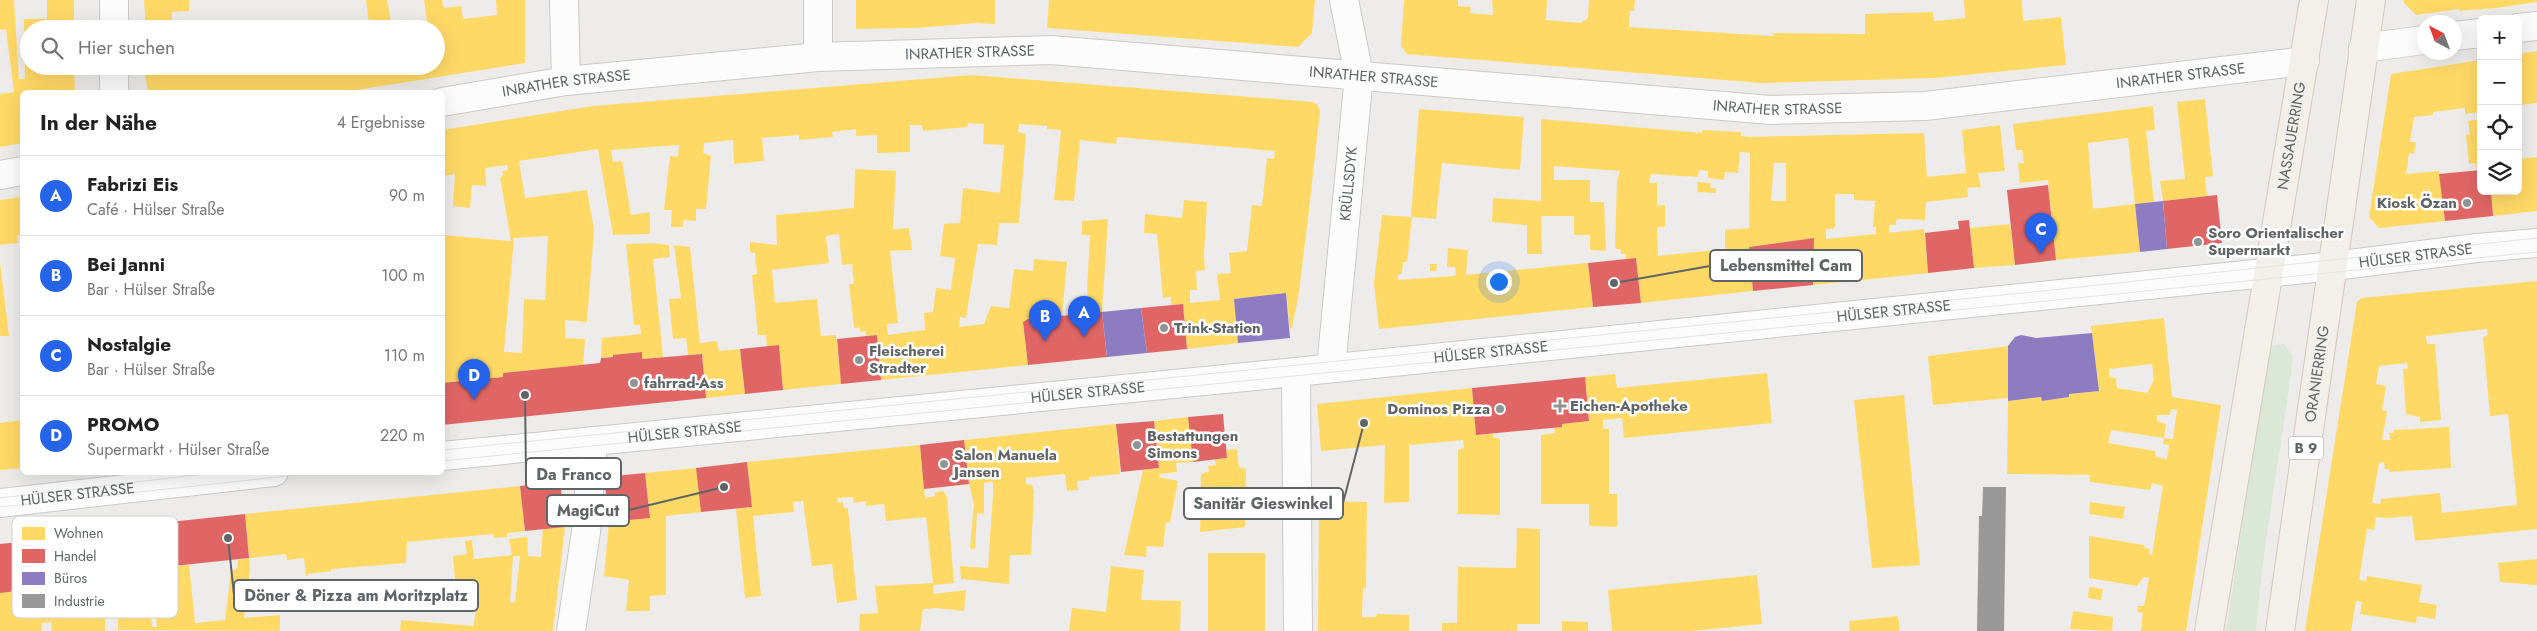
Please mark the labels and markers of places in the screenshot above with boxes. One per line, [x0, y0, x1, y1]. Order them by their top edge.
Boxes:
place label: Kiosk Özan [2377, 192, 2457, 214]
marker: Kiosk Özan [2461, 197, 2473, 209]
pin: C [2025, 213, 2057, 254]
place label: Soro Orientalischer Supermarkt [2208, 222, 2345, 261]
marker: Soro Orientalischer Supermarkt [2192, 236, 2204, 248]
callout: Lebensmittel Cam [1710, 250, 1862, 281]
pin: A [1068, 296, 1100, 337]
pin: B [1029, 300, 1061, 341]
place label: Trink-Station [1174, 317, 1261, 339]
marker: Trink-Station [1158, 322, 1170, 334]
place label: Fleischerei Stradter [869, 340, 944, 379]
marker: Fleischerei Stradter [853, 354, 865, 366]
pin: D [458, 359, 490, 400]
place label: fahrrad-Ass [644, 372, 724, 394]
marker: fahrrad-Ass [628, 377, 640, 389]
place label: Eichen-Apotheke [1570, 395, 1688, 417]
place label: Dominos Pizza [1387, 398, 1490, 420]
marker: Eichen-Apotheke [1554, 400, 1566, 412]
marker: Dominos Pizza [1494, 403, 1506, 415]
place label: Bestattungen Simons [1147, 425, 1238, 464]
marker: Bestattungen Simons [1131, 439, 1143, 451]
place label: Salon Manuela Jansen [951, 444, 1057, 483]
callout: Da Franco [526, 458, 621, 489]
marker: Salon Manuela Jansen [938, 458, 950, 470]
callout: Sanitär Gieswinkel [1184, 488, 1343, 519]
callout: MagiCut [547, 495, 629, 526]
callout: Döner & Pizza am Moritzplatz [234, 580, 478, 611]

